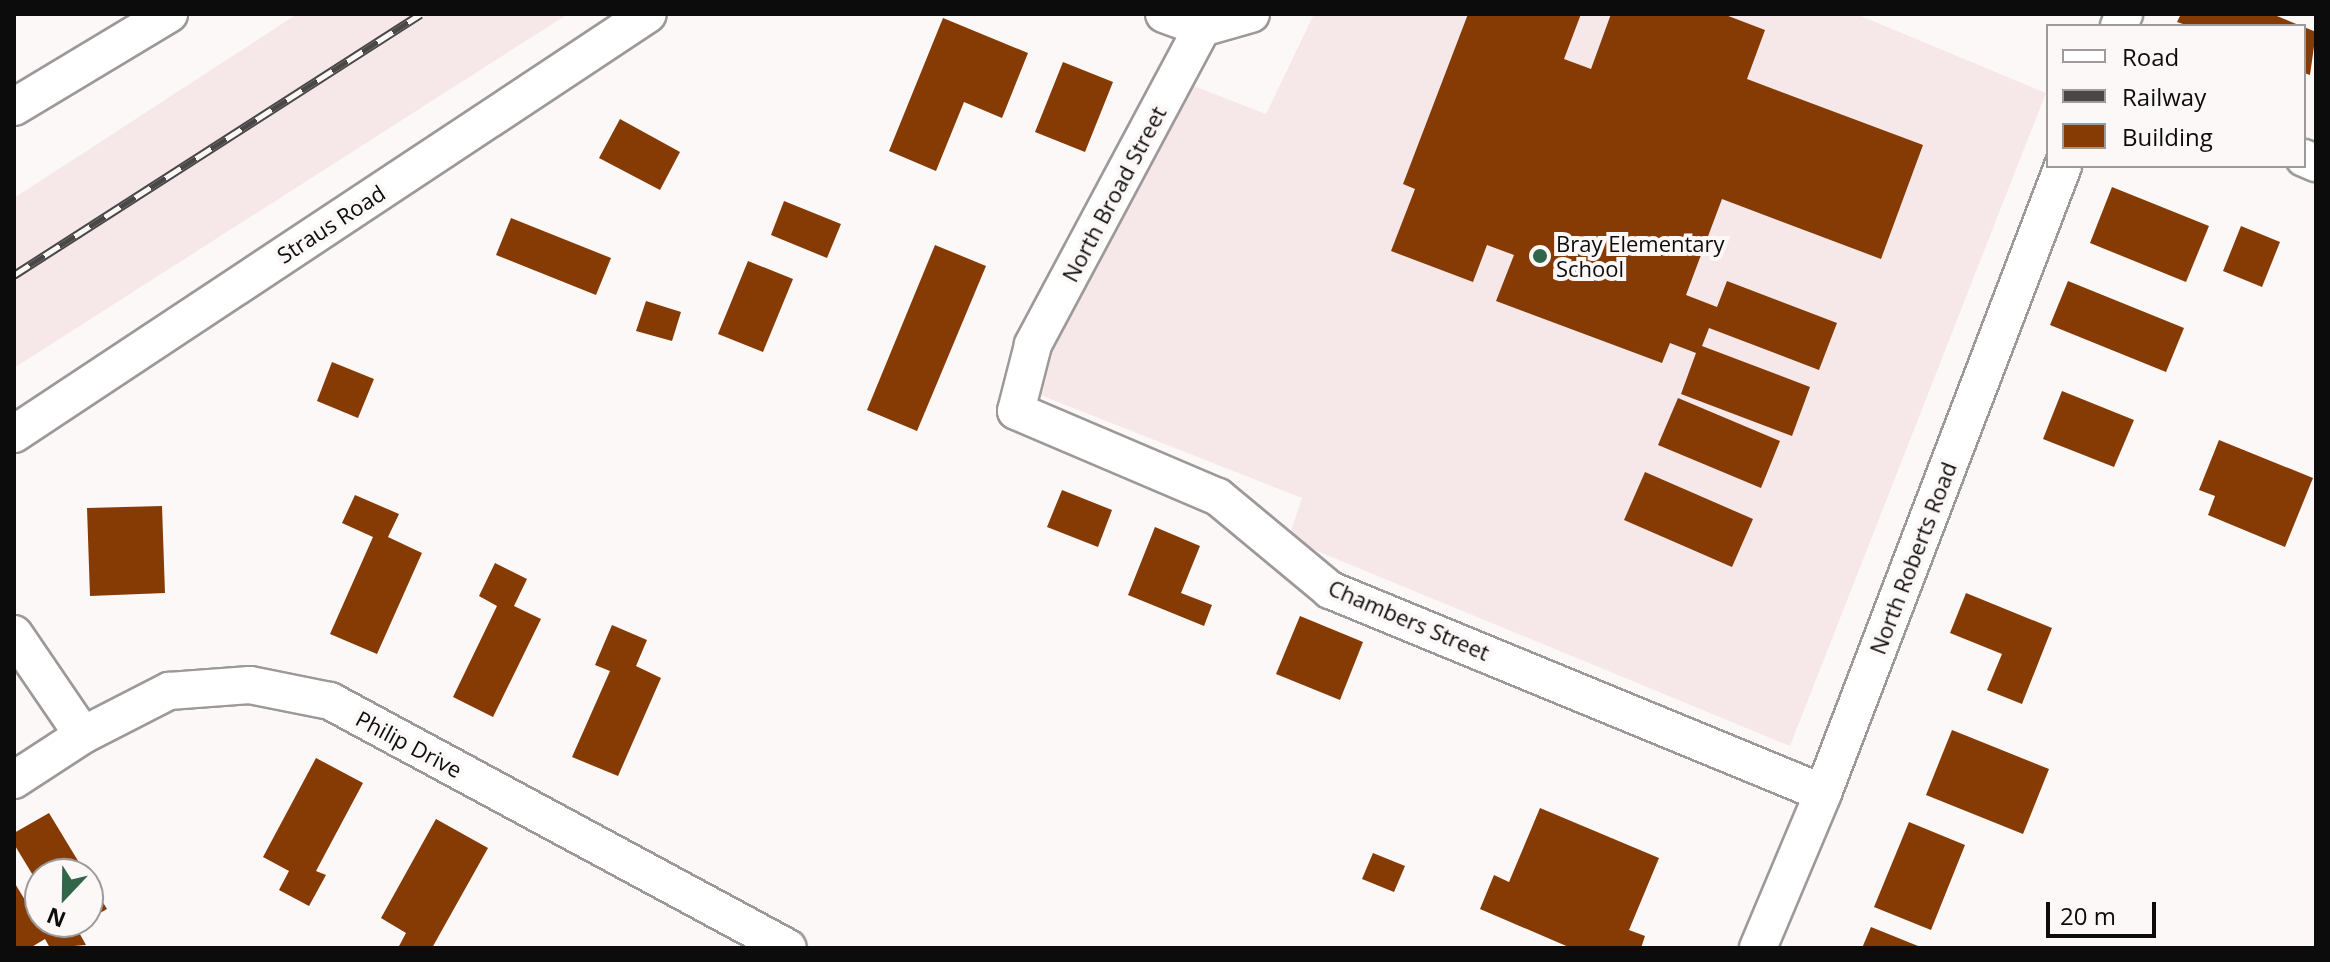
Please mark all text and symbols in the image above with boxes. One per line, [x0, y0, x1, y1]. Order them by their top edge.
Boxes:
legend [2046, 24, 2306, 168]
text: Road [2122, 40, 2179, 73]
text: Railway [2122, 80, 2206, 113]
street label: North Broad Street [1057, 102, 1171, 286]
text: Building [2122, 120, 2213, 153]
street label: Straus Road [272, 179, 390, 269]
place label: Bray Elementary School [1556, 230, 1725, 282]
marker: Bray Elementary School [1531, 247, 1549, 265]
street label: North Roberts Road [1864, 458, 1962, 658]
street label: Chambers Street [1324, 574, 1494, 666]
street label: Philip Drive [351, 705, 467, 783]
north arrow [24, 858, 104, 938]
scale bar [2050, 886, 2160, 936]
text: 20 m [2060, 899, 2116, 932]
text: N [42, 901, 70, 936]

